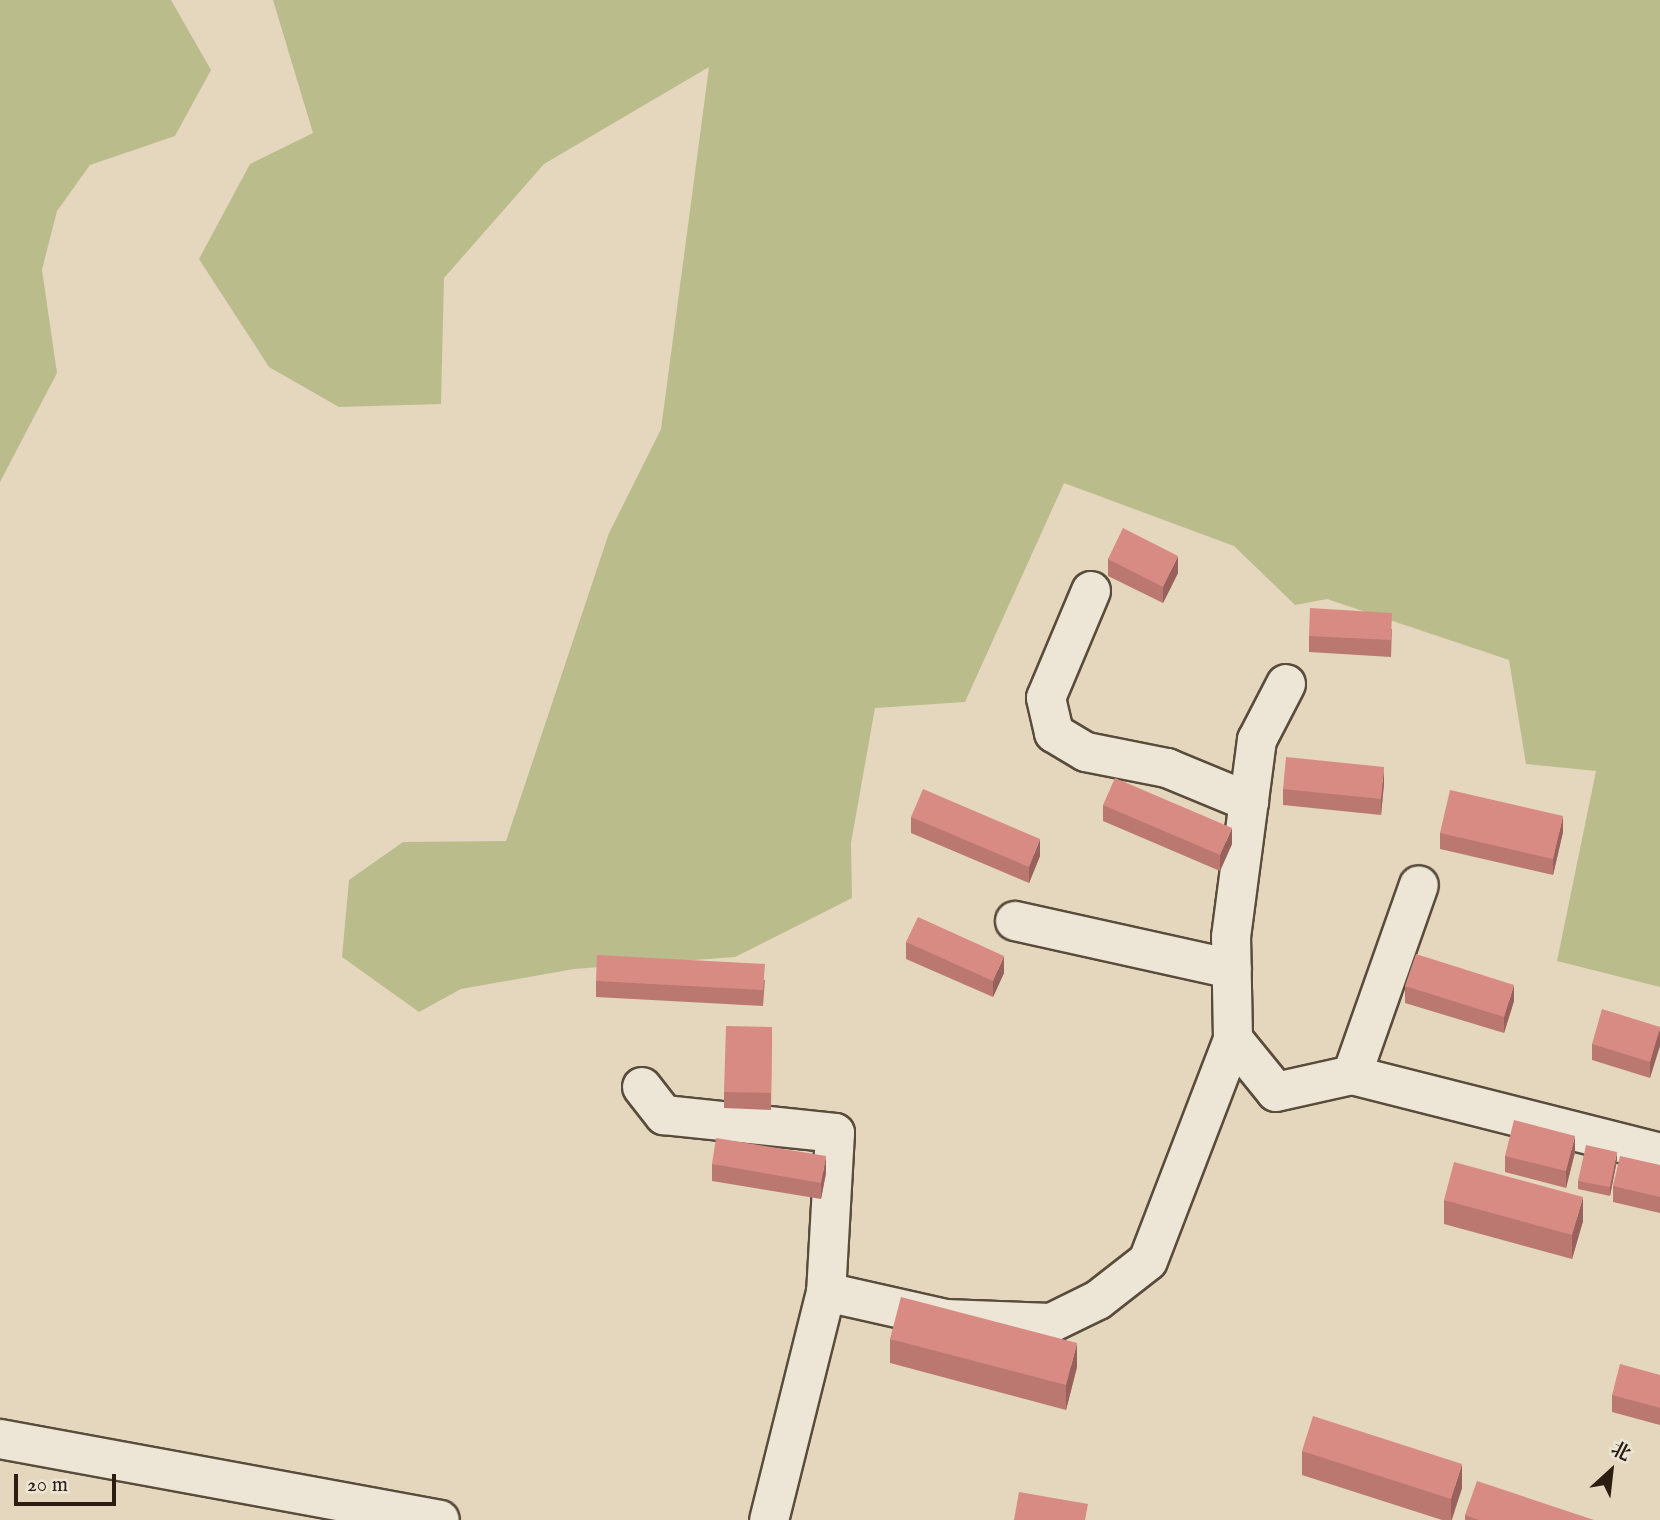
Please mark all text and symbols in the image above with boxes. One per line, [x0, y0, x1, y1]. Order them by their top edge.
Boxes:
north arrow [1576, 1436, 1646, 1506]
text: 北 [1607, 1437, 1634, 1467]
scale bar [18, 1460, 119, 1504]
text: 20 m [27, 1472, 68, 1499]

